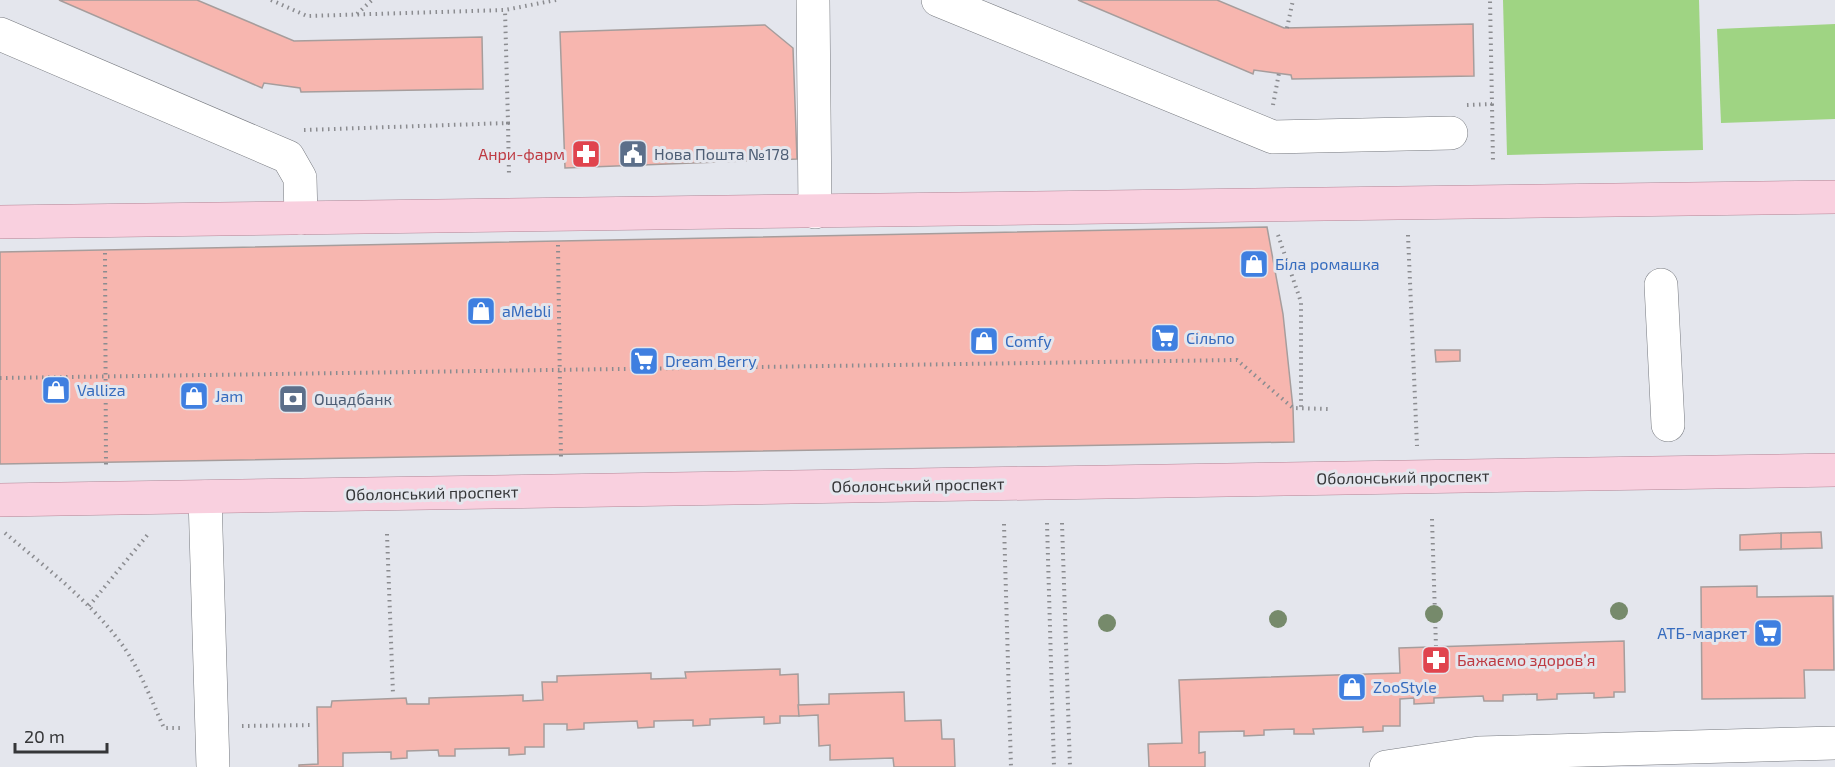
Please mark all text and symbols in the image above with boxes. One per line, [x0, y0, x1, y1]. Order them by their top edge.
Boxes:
pharmacy icon: Анри-фарм [570, 138, 602, 170]
public building icon: Нова Пошта №178 [617, 138, 649, 170]
place label: Анри-фарм [478, 144, 565, 163]
place label: Нова Пошта №178 [654, 144, 789, 163]
shop icon: Біла ромашка [1238, 248, 1270, 280]
place label: Біла ромашка [1275, 254, 1380, 273]
shop icon: aMebli [465, 295, 497, 327]
place label: aMebli [502, 301, 551, 320]
supermarket icon: Сільпо [1149, 322, 1181, 354]
shop icon: Comfy [968, 325, 1000, 357]
place label: Сільпо [1186, 328, 1235, 347]
place label: Comfy [1005, 331, 1052, 350]
supermarket icon: Dream Berry [628, 345, 660, 377]
place label: Dream Berry [665, 351, 757, 370]
shop icon: Valliza [40, 374, 72, 406]
place label: Valliza [77, 380, 126, 399]
shop icon: Jam [178, 380, 210, 412]
bank icon: Ощадбанк [277, 383, 309, 415]
place label: Jam [215, 386, 243, 405]
place label: Ощадбанк [314, 389, 392, 408]
street label: Оболонський проспект [1316, 465, 1490, 488]
street label: Оболонський проспект [831, 473, 1005, 496]
street label: Оболонський проспект [345, 481, 519, 504]
supermarket icon: АТБ-маркет [1752, 617, 1784, 649]
place label: АТБ-маркет [1657, 623, 1747, 642]
pharmacy icon: Бажаємо здоровʼя [1420, 644, 1452, 676]
place label: Бажаємо здоровʼя [1457, 650, 1595, 669]
shop icon: ZooStyle [1336, 671, 1368, 703]
place label: ZooStyle [1373, 677, 1437, 696]
scale bar [15, 716, 106, 754]
text: 20 m [24, 725, 65, 747]

